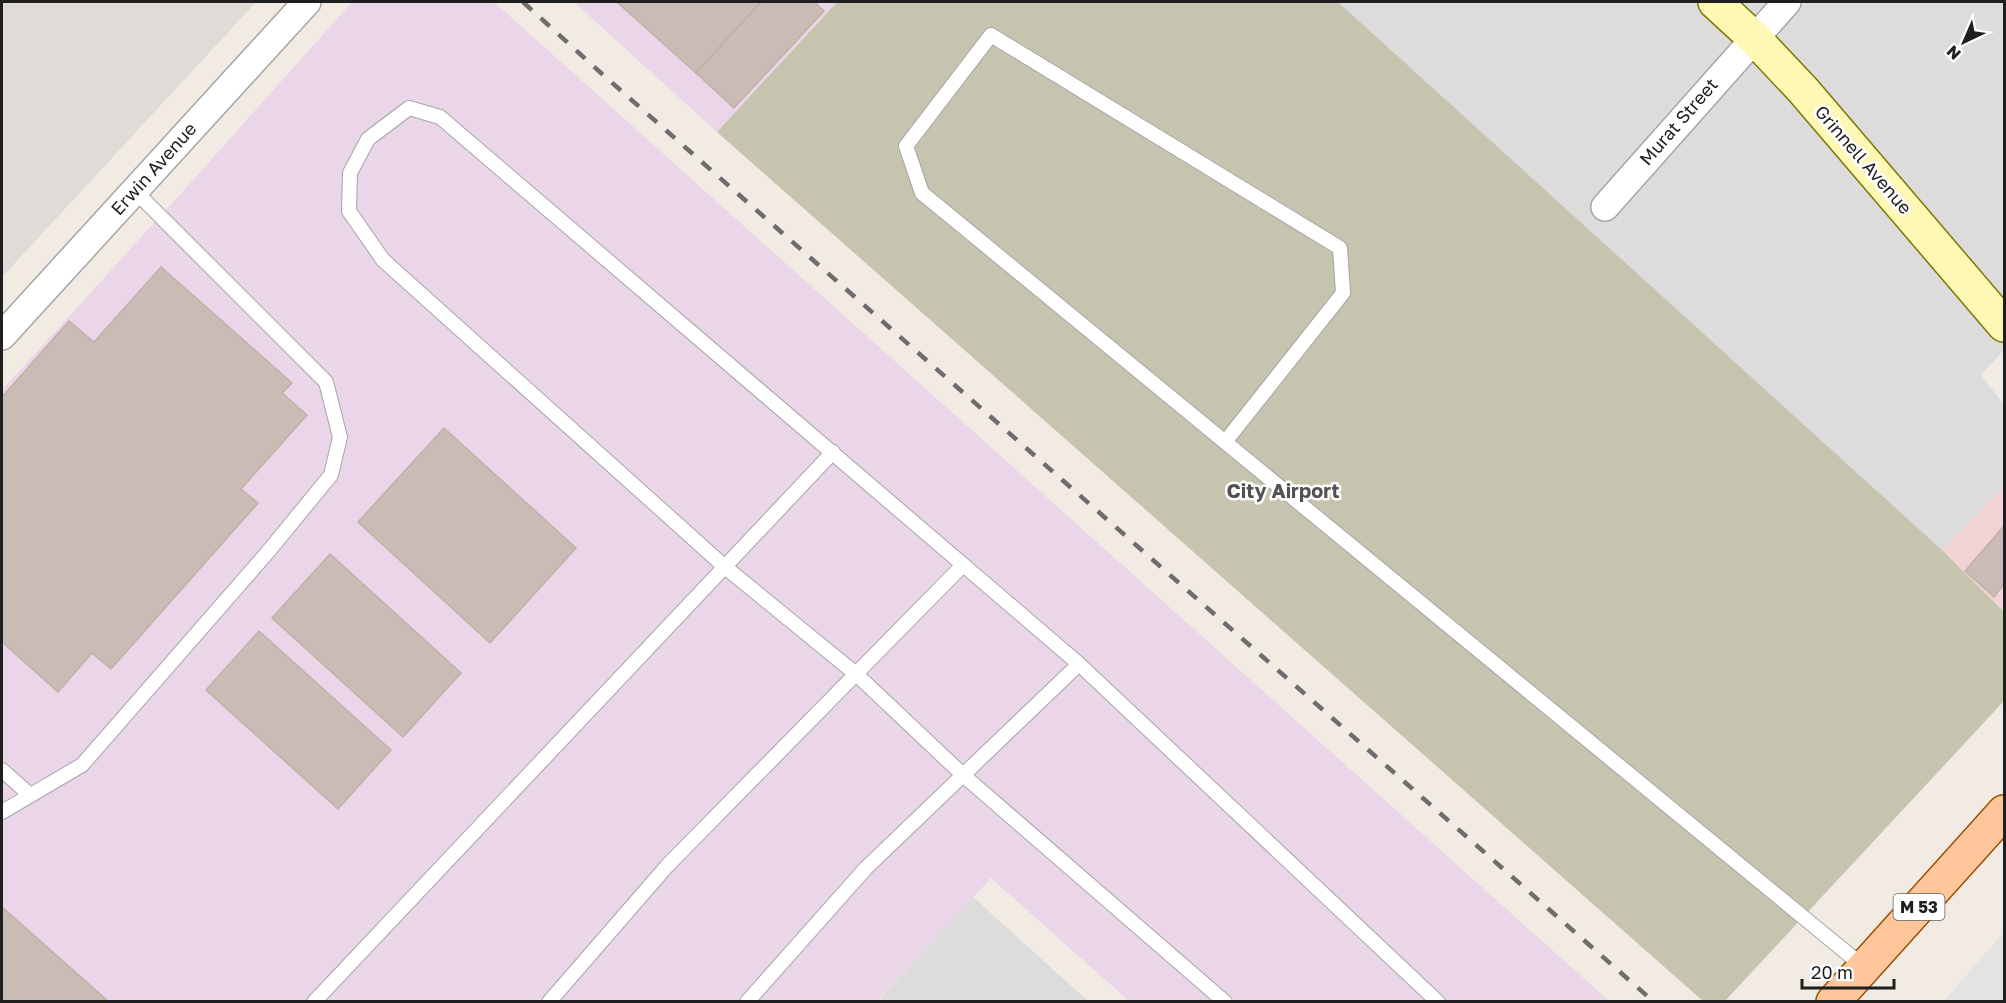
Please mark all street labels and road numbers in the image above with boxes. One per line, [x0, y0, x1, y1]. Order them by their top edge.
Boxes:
street label: Murat Street [1634, 73, 1722, 169]
street label: Grinnell Avenue [1811, 101, 1917, 218]
street label: Erwin Avenue [106, 118, 201, 219]
road number: M 53 [1894, 894, 1944, 920]

